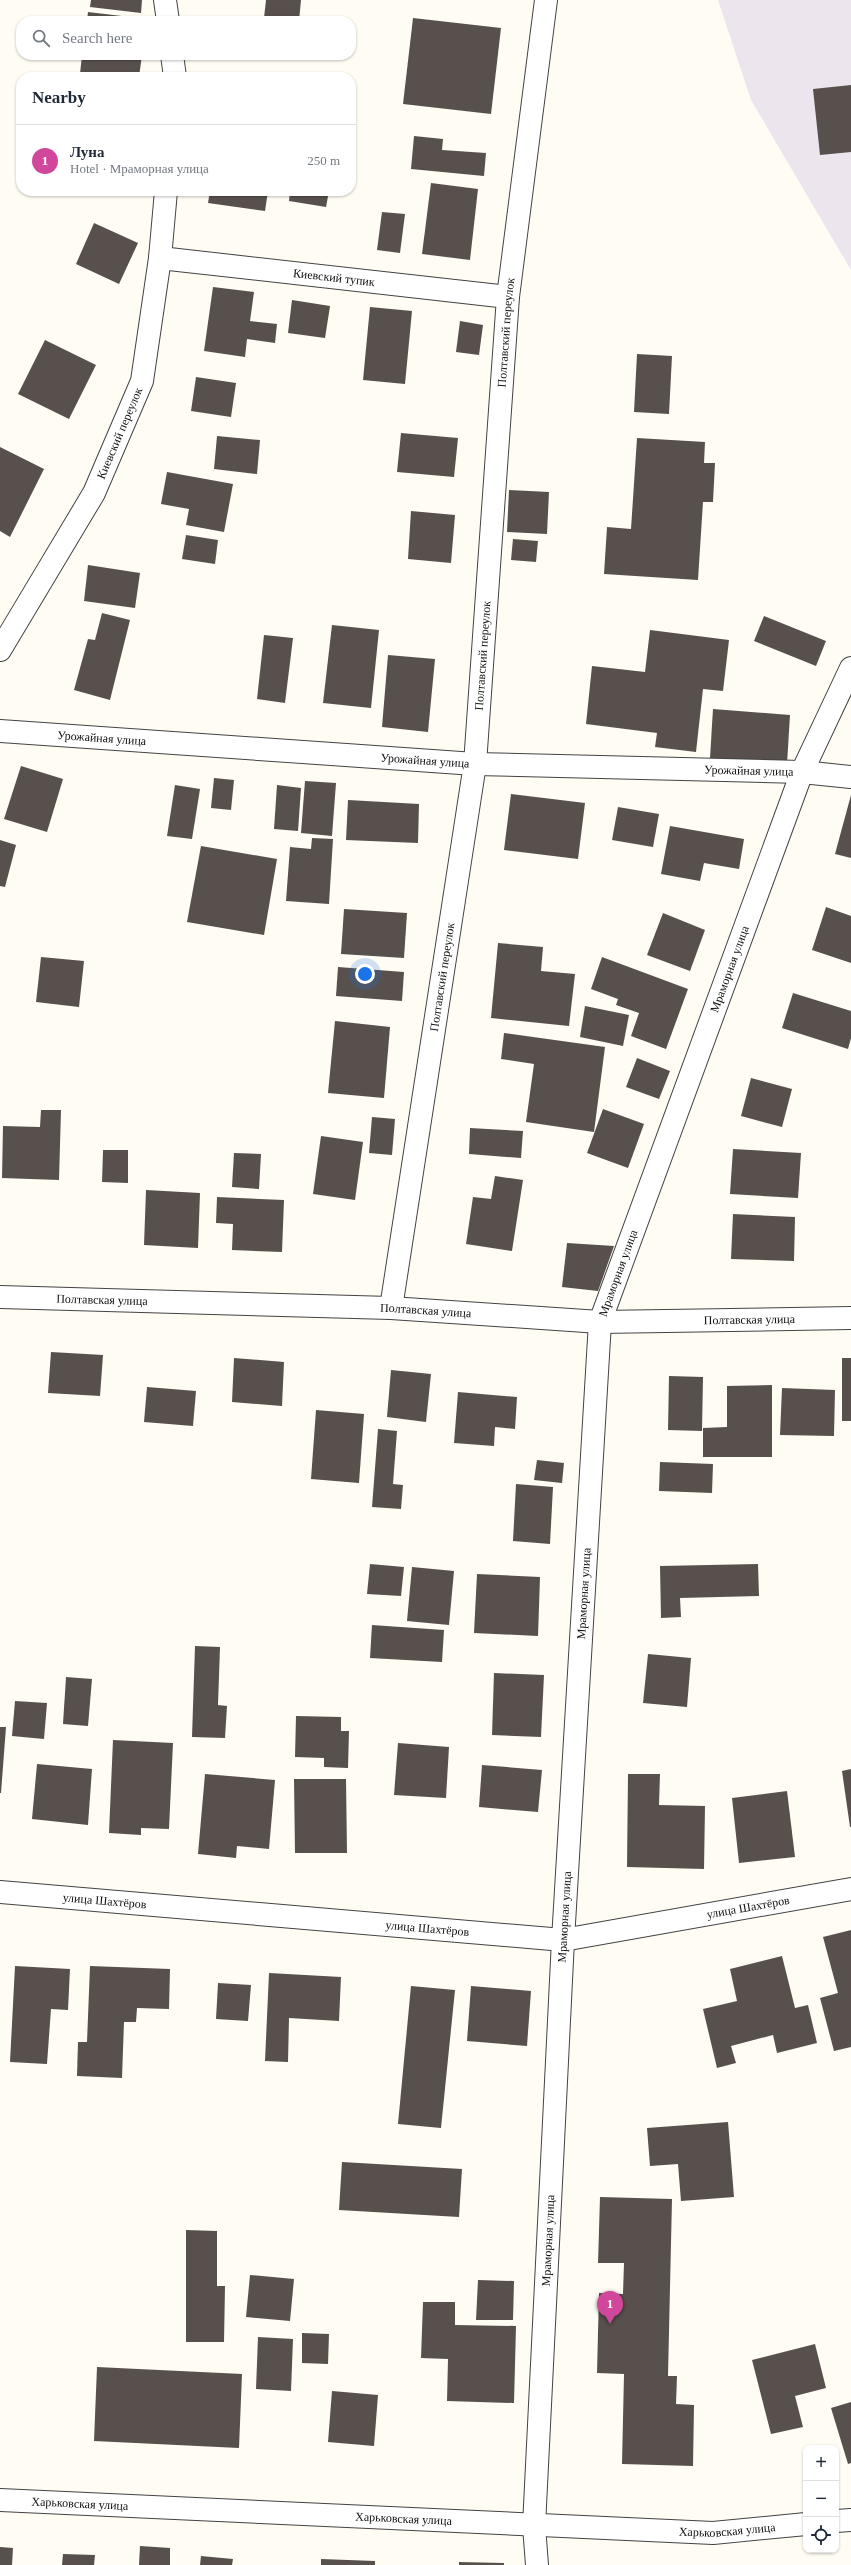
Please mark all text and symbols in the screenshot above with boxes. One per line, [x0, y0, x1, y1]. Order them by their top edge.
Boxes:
search box [16, 16, 356, 60]
icon: search [30, 27, 52, 49]
text: Search here [62, 30, 132, 46]
text: Nearby [32, 88, 86, 107]
text: Луна [70, 144, 104, 160]
text: 1 [42, 153, 48, 168]
text: 250 m [307, 153, 340, 168]
text: Hotel · Мраморная улица [70, 161, 209, 176]
street label: Киевский тупик [292, 266, 376, 289]
street label: Полтавский переулок [495, 277, 517, 388]
street label: Киевский переулок [94, 385, 146, 481]
street label: Полтавский переулок [472, 600, 494, 711]
street label: Урожайная улица [57, 728, 147, 748]
street label: Урожайная улица [380, 750, 471, 771]
street label: Урожайная улица [704, 763, 794, 779]
street label: Полтавский переулок [427, 921, 457, 1032]
street label: Мраморная улица [707, 923, 752, 1014]
your location [355, 964, 375, 984]
street label: Мраморная улица [596, 1227, 641, 1319]
street label: Полтавская улица [56, 1292, 148, 1308]
street label: Полтавская улица [380, 1301, 472, 1320]
street label: Полтавская улица [704, 1312, 796, 1327]
street label: Мраморная улица [574, 1547, 594, 1640]
street label: Мраморная улица [555, 1870, 574, 1963]
street label: улица Шахтёров [62, 1890, 147, 1911]
street label: улица Шахтёров [705, 1893, 791, 1921]
street label: улица Шахтёров [385, 1918, 470, 1939]
street label: Мраморная улица [539, 2194, 557, 2287]
pin: 1 [597, 2291, 623, 2324]
map controls [803, 2445, 839, 2553]
button: + [803, 2445, 839, 2481]
button: − [803, 2481, 839, 2517]
street label: Харьковская улица [31, 2494, 129, 2513]
street label: Харьковская улица [355, 2509, 453, 2528]
button: locate [803, 2517, 839, 2553]
street label: Харьковская улица [679, 2520, 777, 2540]

